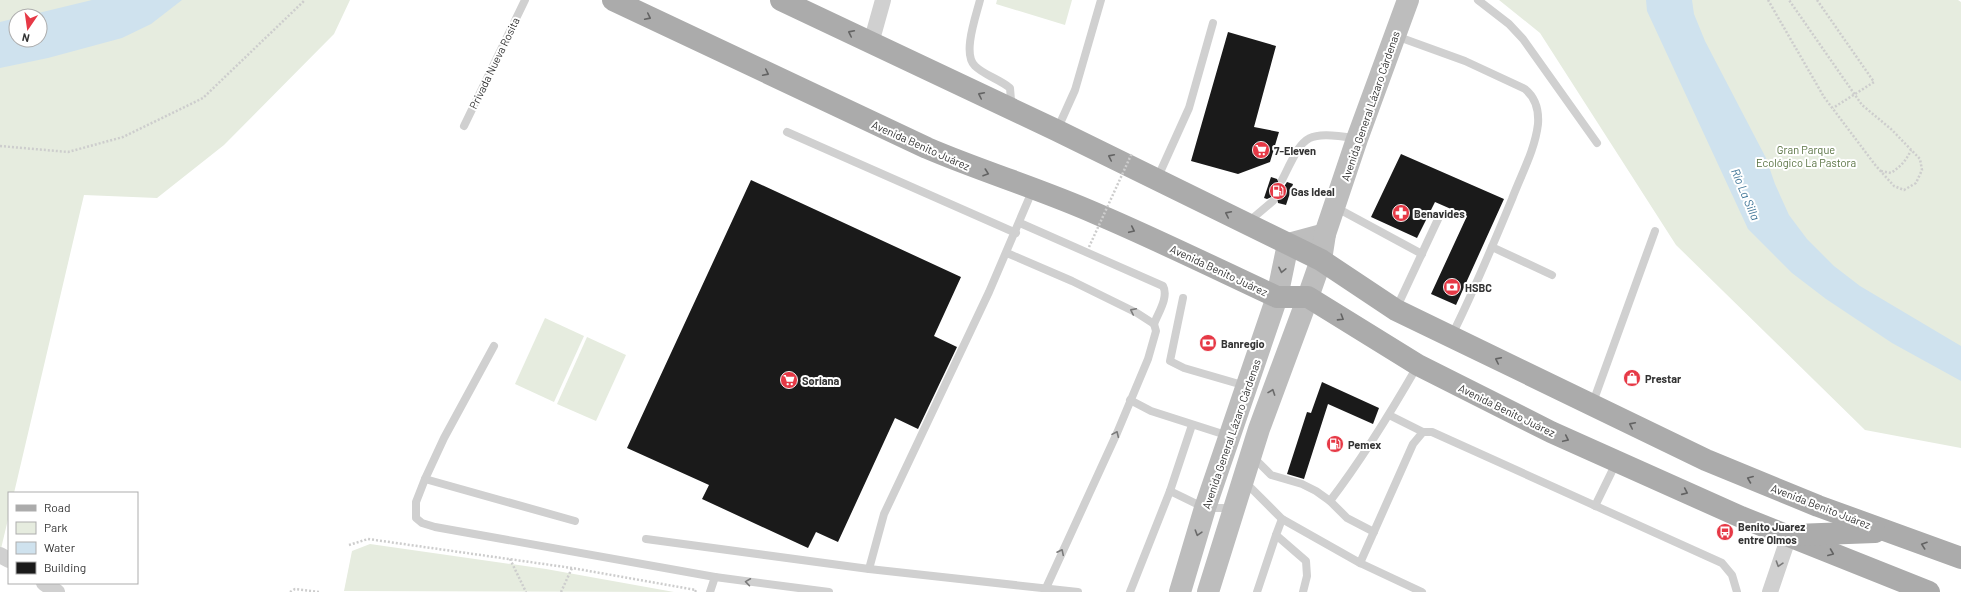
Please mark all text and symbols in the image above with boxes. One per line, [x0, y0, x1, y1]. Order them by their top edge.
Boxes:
north arrow [8, 8, 48, 48]
one-way arrow [644, 12, 652, 20]
street label: Privada Nueva Rosita [466, 15, 522, 111]
street label: Avenida General Lázaro Cárdenas [1338, 29, 1402, 183]
one-way arrow [847, 30, 855, 38]
text: N [21, 31, 31, 45]
one-way arrow [761, 68, 769, 76]
one-way arrow [978, 92, 985, 100]
street label: Avenida Benito Juárez [870, 118, 972, 173]
supermarket icon: 7-Eleven [1251, 140, 1271, 160]
park label: Gran Parque Ecológico La Pastora [1756, 143, 1856, 169]
place label: 7-Eleven [1274, 144, 1316, 157]
one-way arrow [1108, 154, 1115, 162]
water label: Río La Silla [1729, 166, 1763, 222]
one-way arrow [983, 168, 990, 176]
fuel station icon: Gas Ideal [1268, 181, 1288, 201]
place label: Gas Ideal [1291, 185, 1335, 198]
pharmacy icon: Benavides [1391, 203, 1411, 223]
place label: Benavides [1414, 207, 1465, 220]
one-way arrow [1224, 211, 1232, 219]
one-way arrow [1128, 225, 1136, 233]
street label: Avenida Benito Juárez [1168, 242, 1270, 298]
one-way arrow [1279, 267, 1287, 274]
bank icon: HSBC [1442, 277, 1462, 297]
place label: HSBC [1465, 281, 1492, 294]
one-way arrow [1129, 308, 1137, 316]
one-way arrow [1337, 313, 1344, 320]
bank icon: Banregio [1198, 333, 1218, 353]
place label: Banregio [1221, 337, 1265, 350]
street label: Avenida General Lázaro Cárdenas [1199, 357, 1263, 511]
one-way arrow [1494, 357, 1502, 365]
shop icon: Prestar [1622, 368, 1642, 388]
supermarket icon: Soriana [779, 370, 799, 390]
place label: Prestar [1645, 372, 1682, 385]
place label: Soriana [802, 374, 840, 387]
street label: Avenida Benito Juárez [1457, 381, 1558, 439]
one-way arrow [1268, 389, 1276, 396]
one-way arrow [1629, 422, 1636, 430]
one-way arrow [1111, 431, 1119, 439]
fuel station icon: Pemex [1325, 434, 1345, 454]
one-way arrow [1562, 434, 1570, 442]
place label: Pemex [1348, 438, 1381, 451]
one-way arrow [1747, 476, 1755, 484]
street label: Avenida Benito Juárez [1769, 481, 1873, 531]
one-way arrow [1681, 488, 1688, 496]
legend [8, 492, 138, 584]
text: Road [44, 500, 71, 514]
text: Park [44, 520, 68, 534]
place label: Benito Juarez entre Olmos [1738, 520, 1805, 546]
bus stop icon: Benito Juarez entre Olmos [1715, 522, 1735, 542]
one-way arrow [1194, 530, 1203, 537]
text: Water [44, 540, 76, 554]
one-way arrow [1921, 541, 1928, 550]
one-way arrow [1827, 548, 1834, 556]
one-way arrow [1056, 549, 1064, 557]
text: Building [44, 560, 86, 574]
one-way arrow [1775, 560, 1784, 567]
one-way arrow [745, 578, 751, 587]

